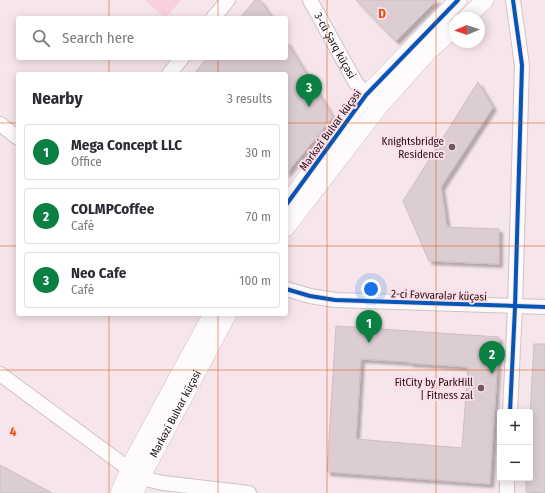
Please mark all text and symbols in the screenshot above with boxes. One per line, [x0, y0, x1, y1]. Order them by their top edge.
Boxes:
text: D [378, 6, 386, 21]
street label: 3-cü Şərq küçəsi [311, 11, 358, 81]
north arrow [449, 12, 485, 48]
search box [16, 16, 288, 60]
icon: search [30, 27, 52, 49]
text: Search here [62, 29, 134, 47]
pin: 3 [296, 74, 322, 107]
street label: Mərkəzi Bulvar küçəsi [297, 87, 364, 173]
text: Nearby [32, 88, 83, 109]
text: 3 results [227, 91, 272, 106]
place label: Knightsbridge Residence [382, 135, 444, 161]
text: Mega Concept LLC [71, 136, 182, 154]
marker: Knightsbridge Residence [447, 142, 457, 152]
text: 1 [43, 145, 49, 160]
text: 30 m [245, 145, 271, 160]
text: Office [71, 154, 102, 169]
text: COLMPCoffee [71, 200, 154, 218]
text: 2 [43, 209, 49, 224]
text: 70 m [246, 209, 271, 224]
text: Café [71, 218, 94, 233]
text: Neo Cafe [71, 264, 126, 282]
text: 3 [43, 273, 49, 288]
text: 100 m [239, 273, 271, 288]
your location [361, 279, 381, 299]
text: Café [71, 282, 94, 297]
street label: 2-ci Fəvvarələr küçəsi [391, 287, 487, 304]
pin: 1 [356, 310, 382, 343]
pin: 2 [479, 341, 505, 374]
street label: Mərkəzi Bulvar küçəsi [147, 368, 204, 460]
place label: FitCity by ParkHill | Fitness zal [395, 376, 473, 402]
marker: FitCity by ParkHill | Fitness zal [476, 383, 486, 393]
map controls [497, 409, 533, 481]
button: + [497, 409, 533, 445]
text: 4 [10, 424, 17, 439]
button: − [497, 445, 533, 481]

